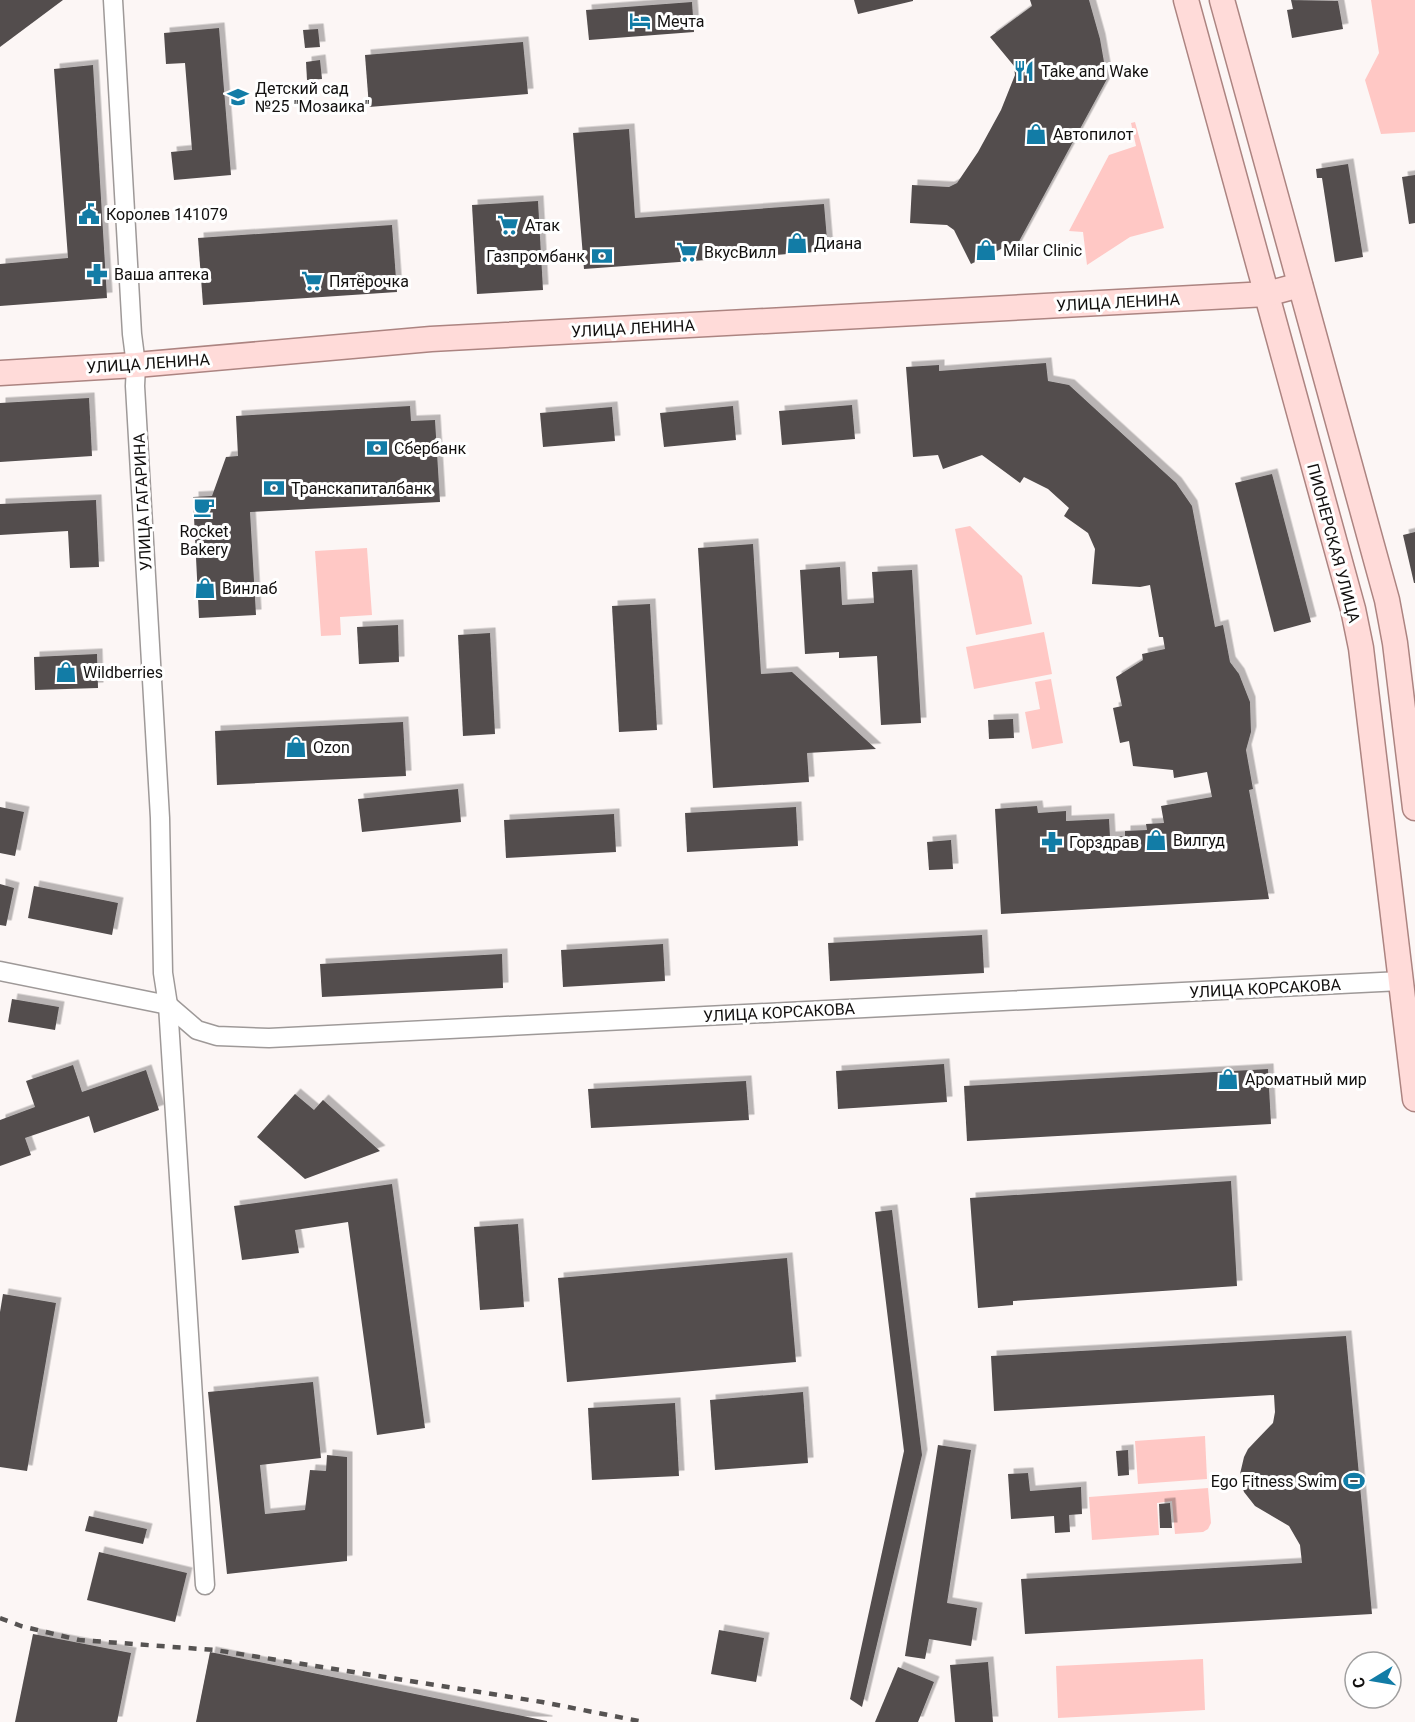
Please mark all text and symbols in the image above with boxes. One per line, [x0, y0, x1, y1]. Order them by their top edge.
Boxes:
hotel icon: Мечта [628, 9, 652, 33]
place label: Мечта [657, 12, 704, 31]
restaurant icon: Take and Wake [1012, 59, 1036, 83]
place label: Take and Wake [1041, 62, 1148, 81]
place label: Детский сад №25 "Мозаика" [255, 79, 370, 116]
school or university icon: Детский сад №25 "Мозаика" [226, 85, 250, 109]
shop icon: Автопилот [1024, 122, 1048, 146]
place label: Автопилот [1053, 125, 1134, 144]
public building icon: Королев 141079 [77, 202, 101, 226]
place label: Королев 141079 [106, 205, 228, 224]
supermarket icon: Атак [496, 213, 520, 237]
place label: Атак [525, 216, 560, 235]
shop icon: Диана [785, 231, 809, 255]
place label: Диана [814, 234, 862, 253]
shop icon: Milar Clinic [974, 238, 998, 262]
supermarket icon: ВкусВилл [675, 240, 699, 264]
place label: Milar Clinic [1003, 241, 1082, 260]
place label: ВкусВилл [704, 243, 776, 262]
bank icon: Газпромбанк [590, 244, 614, 268]
place label: Газпромбанк [486, 247, 585, 266]
pharmacy icon: Ваша аптека [85, 262, 109, 286]
place label: Ваша аптека [114, 265, 209, 284]
supermarket icon: Пятёрочка [300, 269, 324, 293]
place label: Пятёрочка [329, 272, 409, 291]
street label: УЛИЦА ЛЕНИНА [1056, 290, 1181, 315]
street label: УЛИЦА ЛЕНИНА [571, 316, 696, 341]
street label: УЛИЦА ЛЕНИНА [86, 350, 211, 377]
street label: УЛИЦА ГАГАРИНА [129, 432, 156, 571]
bank icon: Сбербанк [365, 436, 389, 460]
place label: Сбербанк [394, 439, 467, 458]
street label: ПИОНЕРСКАЯ УЛИЦА [1303, 461, 1364, 626]
bank icon: Транскапиталбанк [262, 476, 286, 500]
place label: Транскапиталбанк [291, 479, 432, 498]
cafe icon: Rocket Bakery [192, 495, 216, 519]
place label: Rocket Bakery [179, 522, 229, 559]
shop icon: Винлаб [193, 576, 217, 600]
place label: Винлаб [222, 579, 277, 598]
shop icon: Wildberries [54, 660, 78, 684]
place label: Wildberries [83, 663, 163, 682]
shop icon: Ozon [284, 735, 308, 759]
place label: Ozon [313, 738, 350, 757]
shop icon: Вилгуд [1144, 828, 1168, 852]
pharmacy icon: Горздрав [1040, 830, 1064, 854]
place label: Вилгуд [1173, 831, 1225, 850]
place label: Горздрав [1069, 833, 1139, 852]
street label: УЛИЦА КОРСАКОВА [1189, 975, 1342, 1002]
street label: УЛИЦА КОРСАКОВА [703, 999, 856, 1026]
shop icon: Ароматный мир [1216, 1067, 1240, 1091]
place label: Ароматный мир [1245, 1070, 1367, 1089]
sports icon: Ego Fitness Swim [1342, 1469, 1366, 1493]
place label: Ego Fitness Swim [1211, 1472, 1337, 1491]
north arrow [1343, 1650, 1403, 1710]
text: С [1348, 1676, 1369, 1690]

